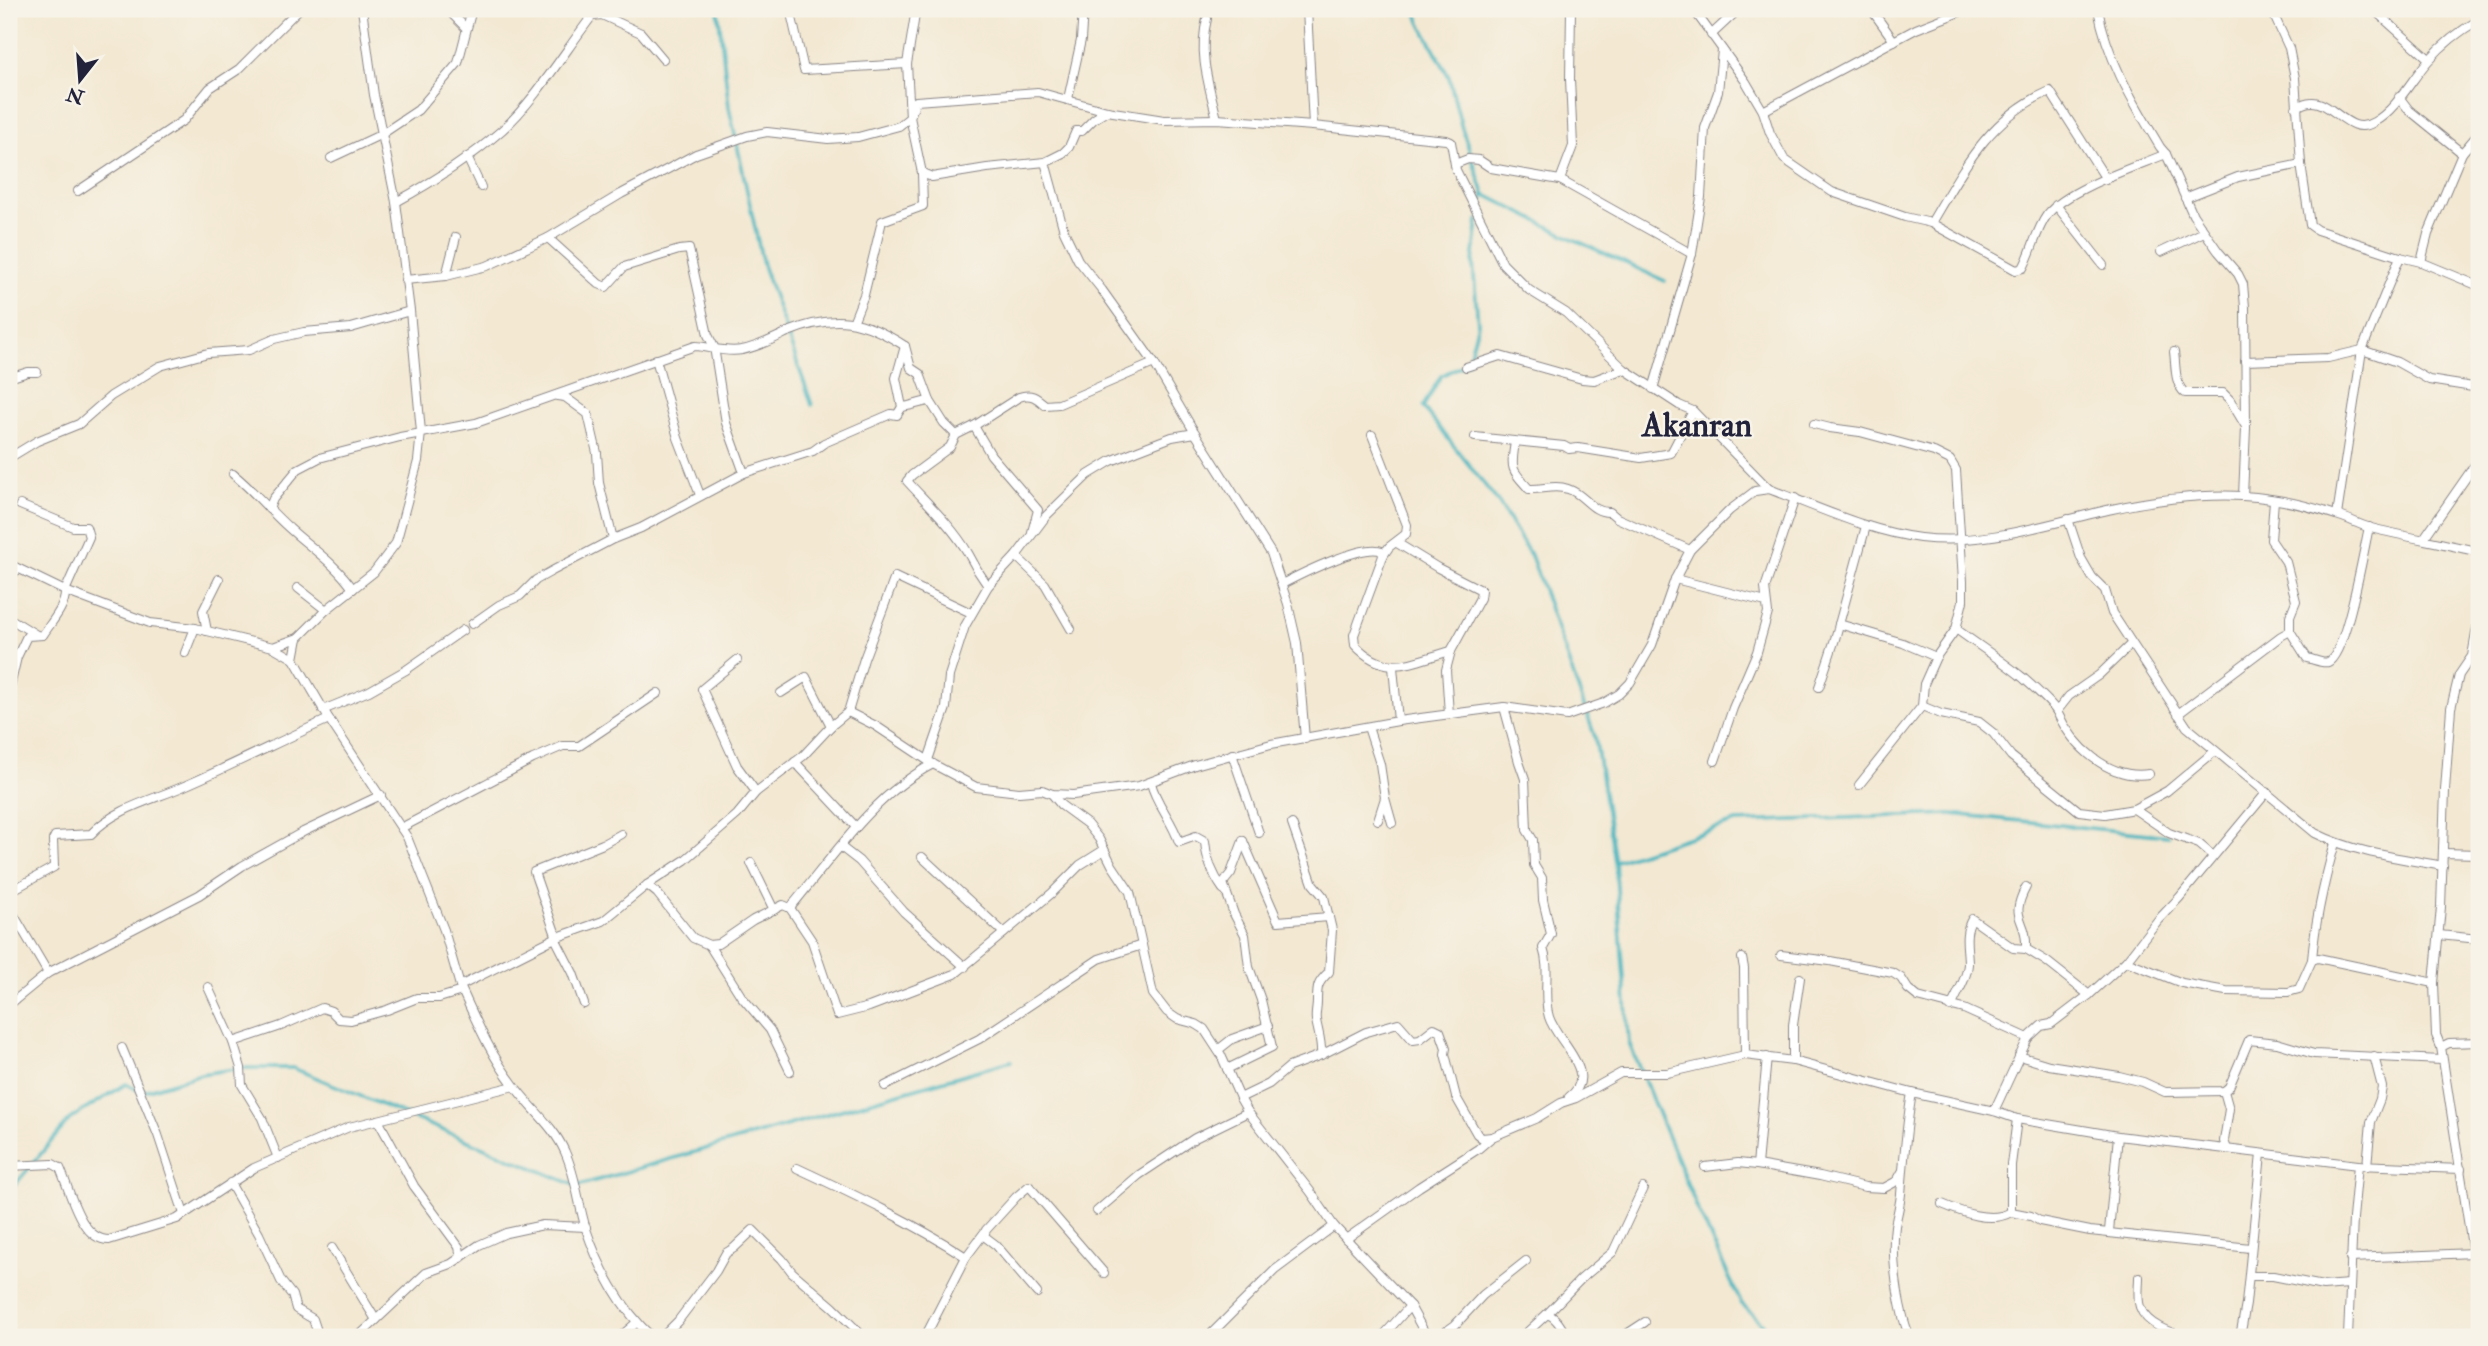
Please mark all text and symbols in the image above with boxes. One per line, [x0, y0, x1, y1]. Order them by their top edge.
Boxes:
north arrow [46, 46, 116, 116]
text: N [63, 81, 88, 110]
district label: Akanran [1640, 405, 1752, 446]

